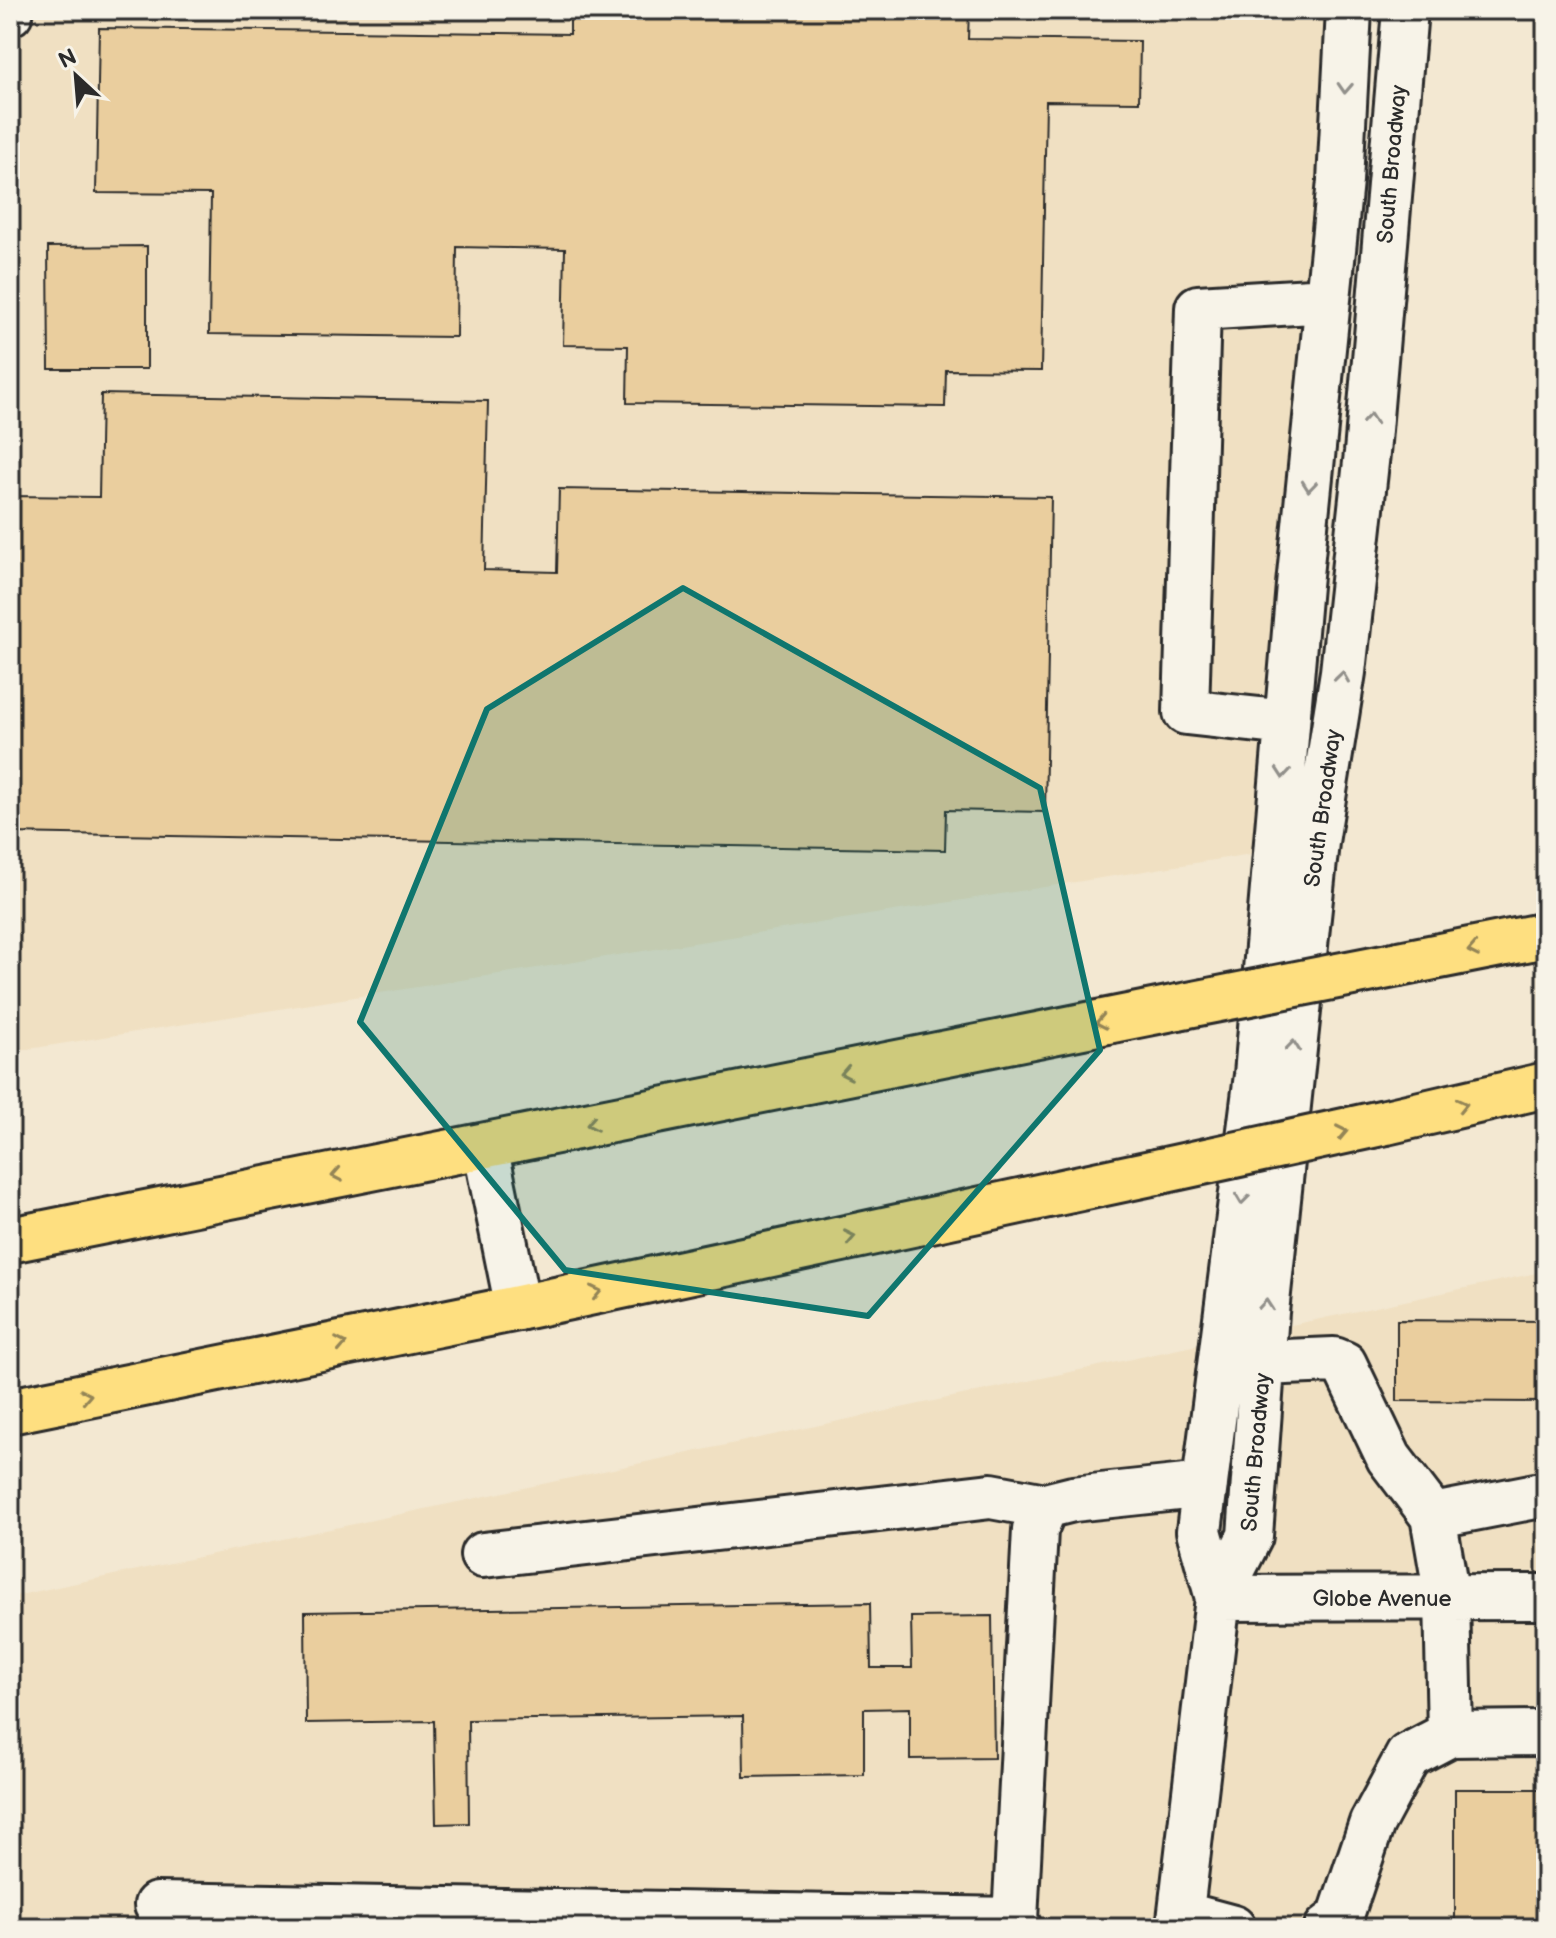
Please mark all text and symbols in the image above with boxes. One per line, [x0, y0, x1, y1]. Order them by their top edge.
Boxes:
north arrow [36, 36, 116, 116]
text: N [55, 44, 81, 75]
one-way arrow [1337, 82, 1354, 95]
street label: South Broadway [1372, 84, 1413, 244]
one-way arrow [1361, 412, 1378, 425]
one-way arrow [1301, 480, 1318, 493]
one-way arrow [1333, 671, 1350, 684]
street label: South Broadway [1299, 728, 1348, 889]
one-way arrow [1275, 767, 1292, 780]
one-way arrow [1466, 940, 1479, 957]
one-way arrow [1095, 1013, 1108, 1030]
one-way arrow [1284, 1039, 1301, 1052]
one-way arrow [840, 1064, 853, 1081]
one-way arrow [1455, 1097, 1469, 1114]
one-way arrow [585, 1115, 598, 1132]
one-way arrow [1335, 1124, 1348, 1141]
one-way arrow [330, 1166, 343, 1183]
one-way arrow [1234, 1193, 1251, 1206]
one-way arrow [843, 1229, 856, 1246]
one-way arrow [589, 1284, 602, 1301]
one-way arrow [1258, 1298, 1275, 1311]
one-way arrow [334, 1336, 348, 1353]
street label: South Broadway [1236, 1372, 1277, 1532]
one-way arrow [79, 1388, 93, 1405]
street label: Globe Avenue [1313, 1586, 1451, 1613]

